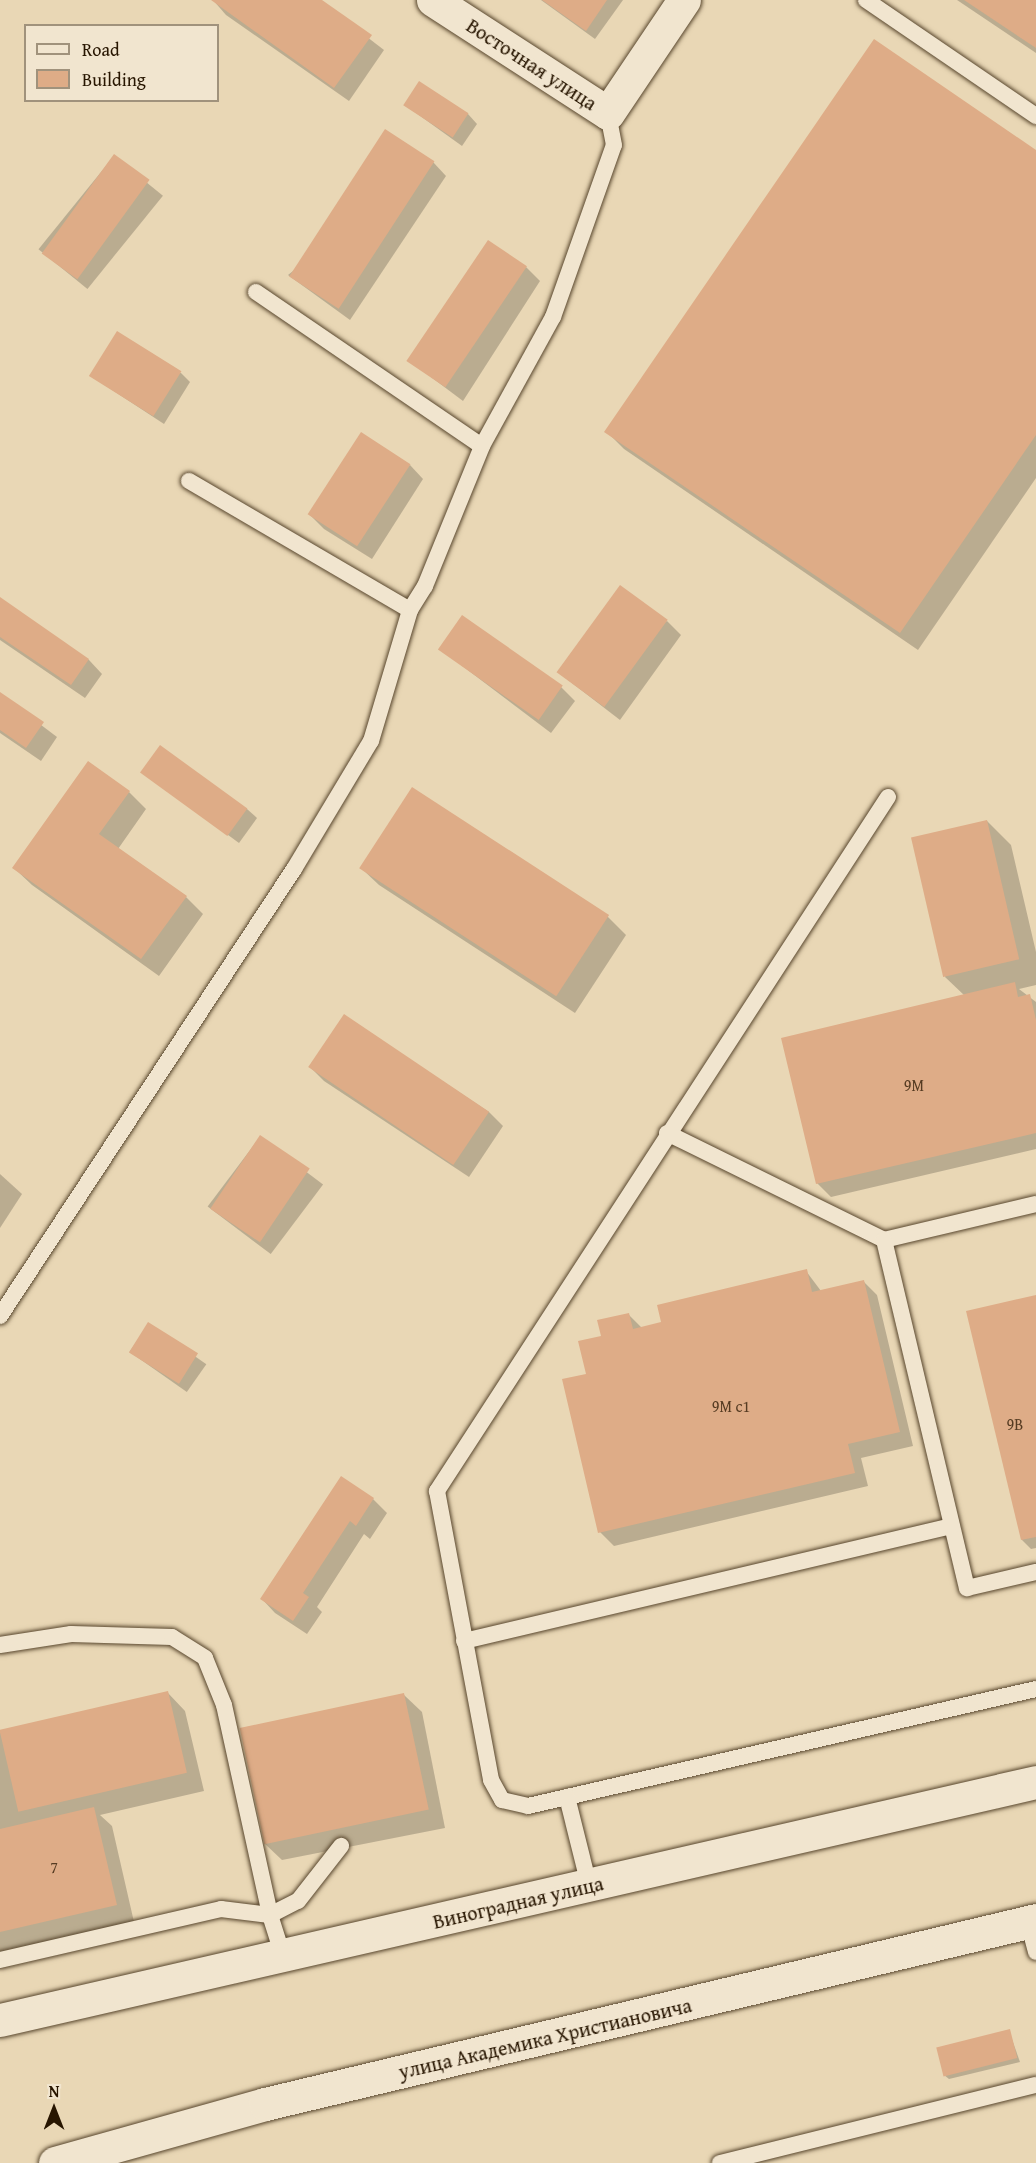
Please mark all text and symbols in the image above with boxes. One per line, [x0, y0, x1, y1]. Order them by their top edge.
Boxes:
street label: Восточная улица [462, 13, 602, 115]
legend [24, 24, 219, 102]
text: Road [82, 36, 120, 63]
text: Building [82, 66, 146, 93]
house number: 9М [904, 1075, 924, 1095]
house number: 9М с1 [712, 1396, 750, 1416]
house number: 9В [1007, 1414, 1023, 1434]
house number: 7 [50, 1857, 58, 1877]
street label: Виноградная улица [430, 1871, 606, 1933]
street label: улица Академика Христиановича [396, 1993, 694, 2083]
north arrow [24, 2079, 84, 2139]
text: N [49, 2079, 59, 2103]

